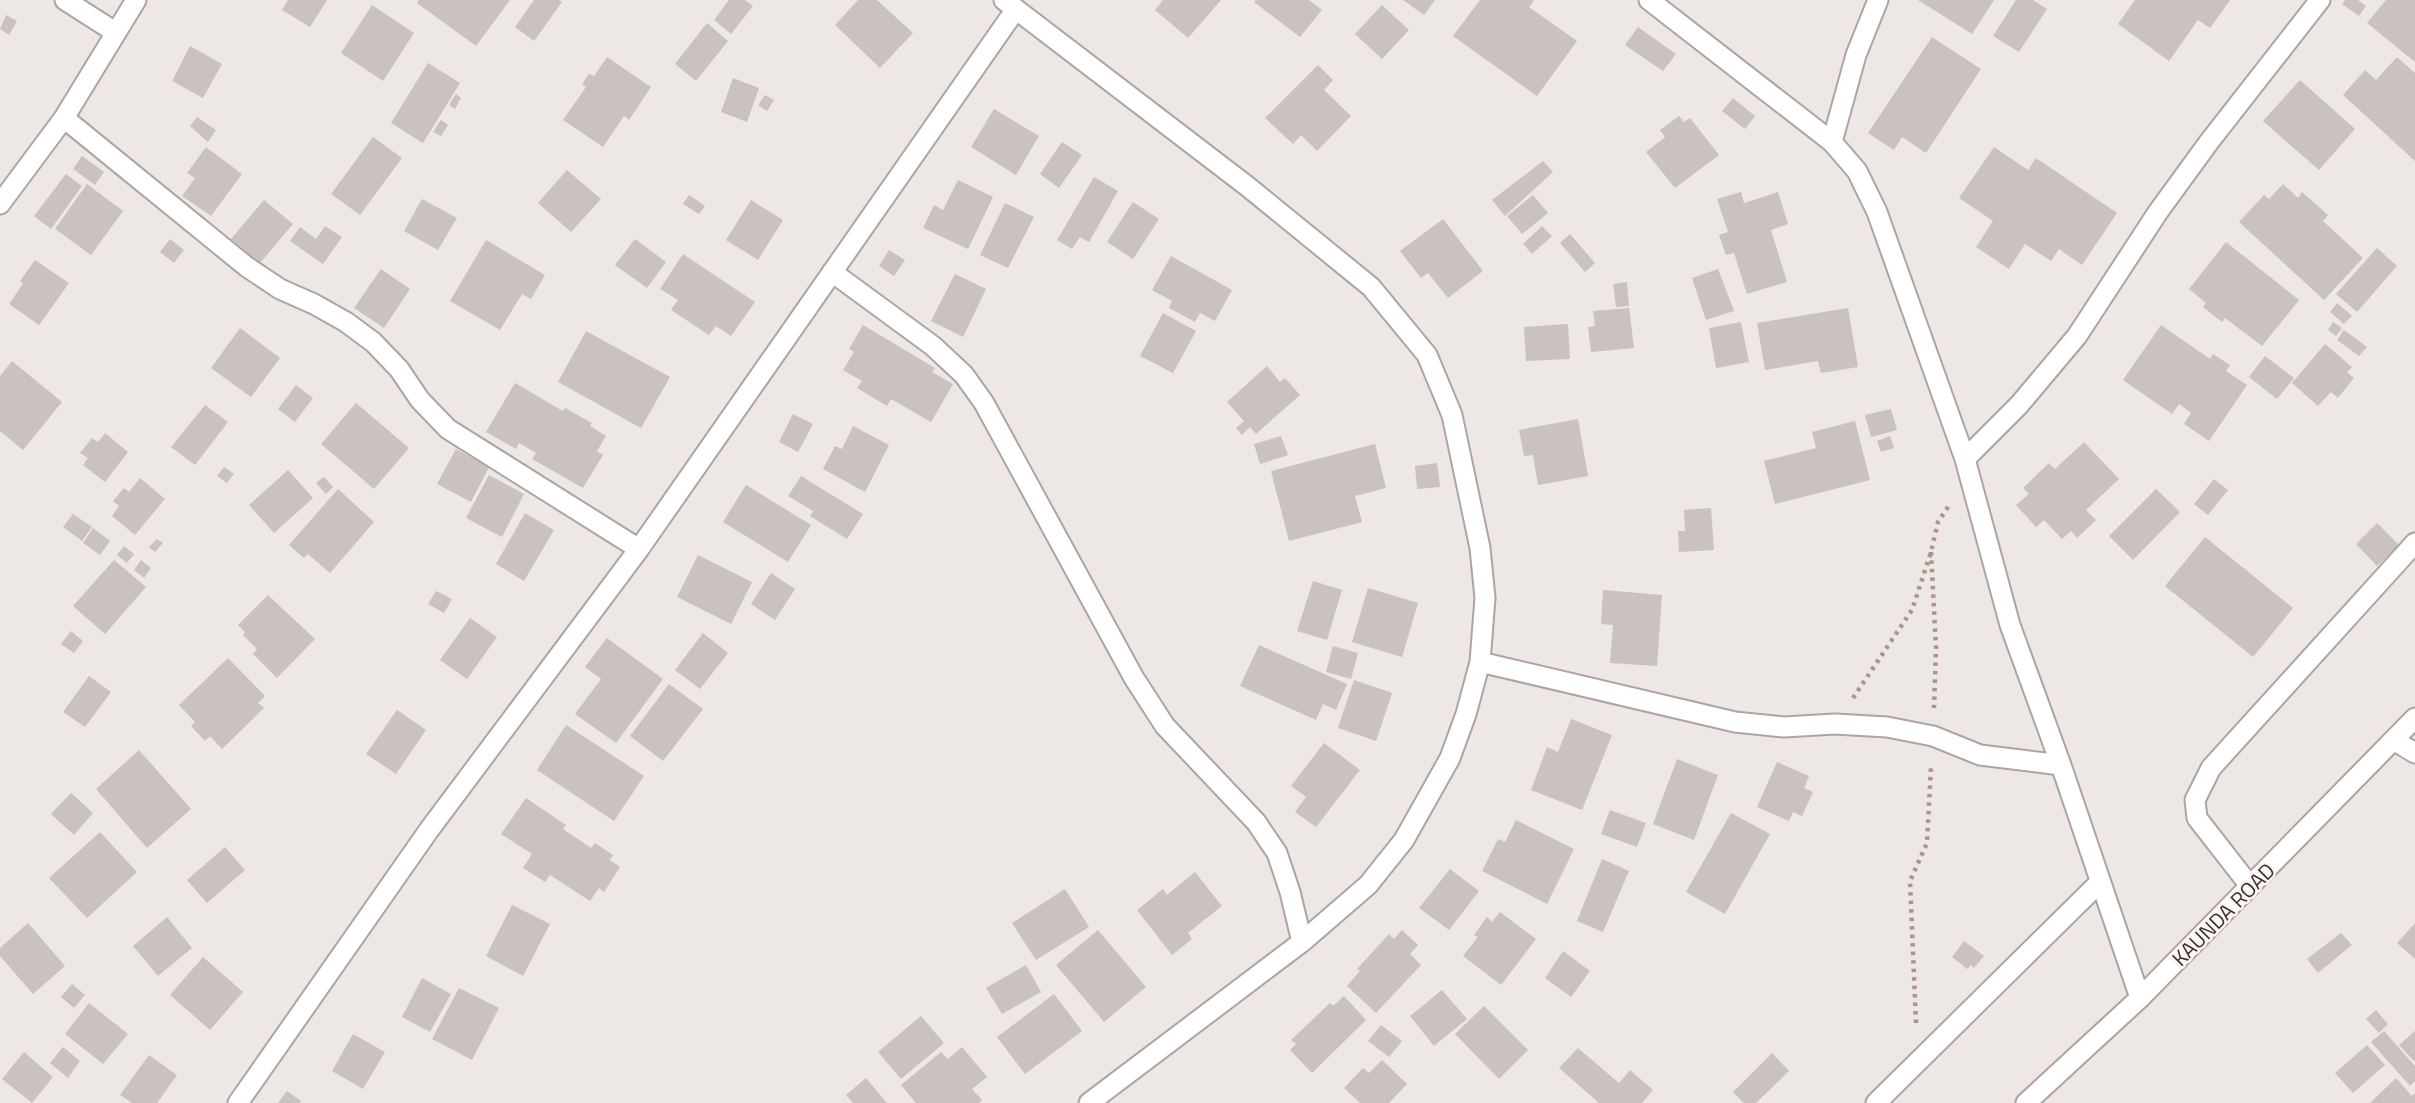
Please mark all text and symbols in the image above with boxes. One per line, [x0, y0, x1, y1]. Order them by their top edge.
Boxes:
street label: KAUNDA ROAD [2164, 855, 2282, 973]

